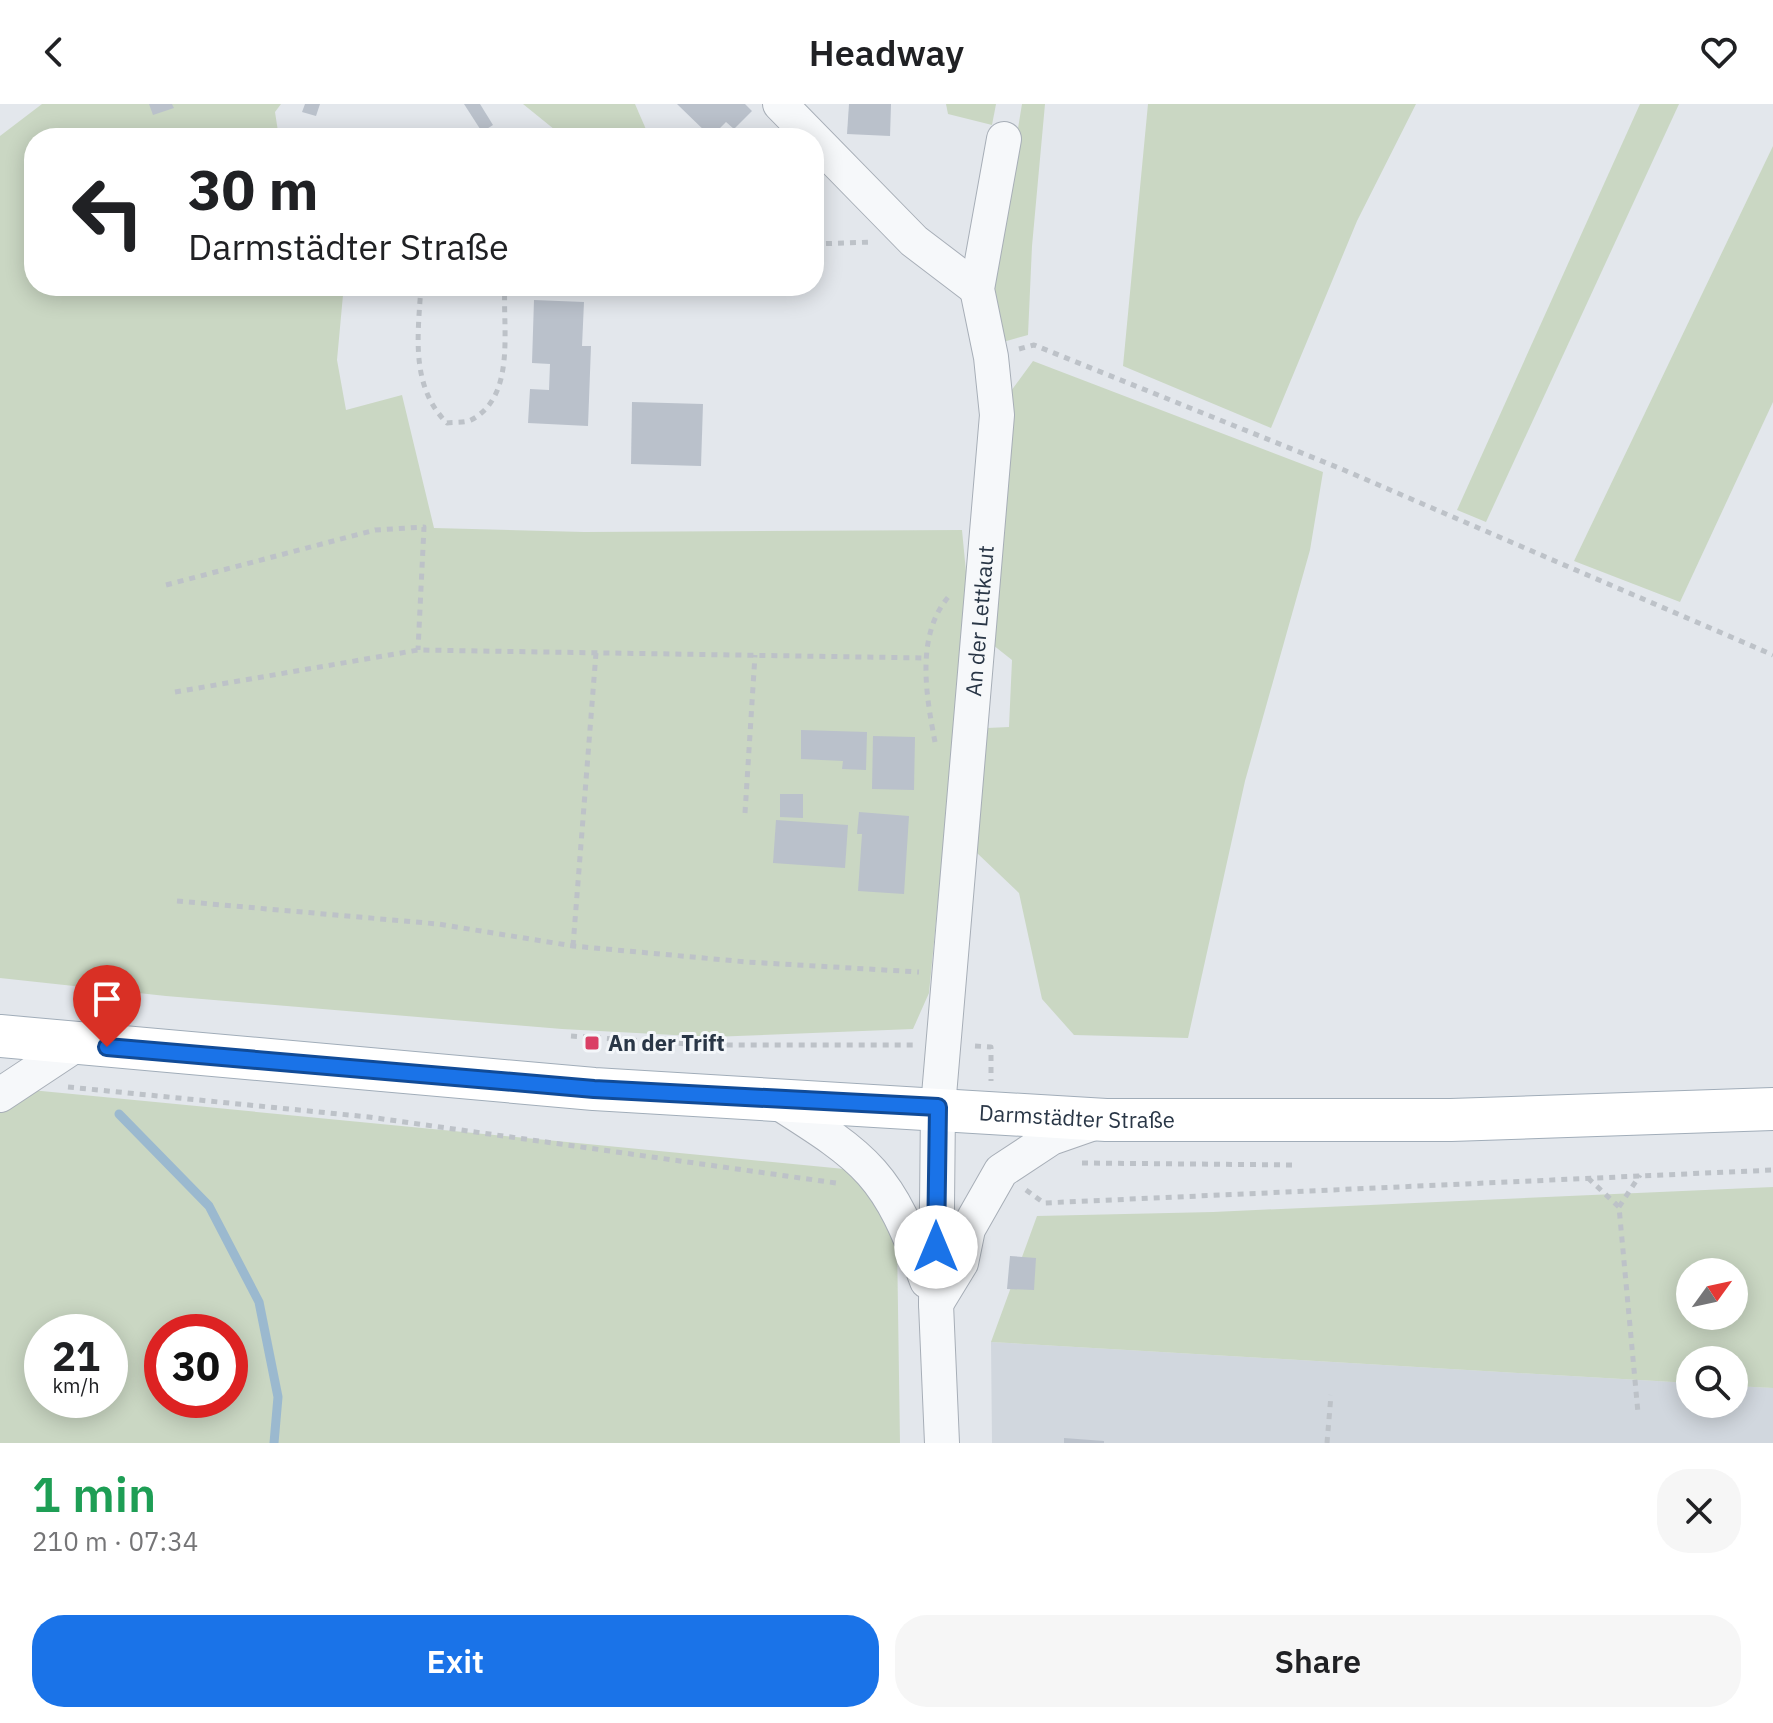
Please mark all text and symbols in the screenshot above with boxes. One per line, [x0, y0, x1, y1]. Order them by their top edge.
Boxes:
text: Headway [809, 29, 964, 76]
icon: back [32, 30, 76, 74]
icon: heart [1697, 30, 1741, 74]
text: 30 m [188, 153, 318, 225]
icon: left [56, 160, 160, 264]
text: Darmstädter Straße [188, 223, 509, 270]
street label: An der Lettkaut [958, 544, 1000, 698]
pin [73, 965, 141, 1047]
icon: arrive [85, 977, 129, 1021]
place label: An der Trift [608, 1028, 725, 1057]
marker: An der Trift [583, 1034, 601, 1052]
street label: Darmstädter Straße [978, 1097, 1175, 1134]
position arrow [894, 1205, 978, 1289]
north arrow [1676, 1258, 1748, 1330]
map controls [1676, 1258, 1748, 1418]
speed limit sign: 30 [144, 1314, 248, 1418]
text: 21 [52, 1330, 100, 1382]
button: search [1676, 1346, 1748, 1418]
text: km/h [52, 1372, 100, 1399]
text: 1 min [32, 1463, 156, 1525]
button: close [1657, 1469, 1741, 1553]
text: 210 m · 07:34 [32, 1524, 198, 1558]
button: Exit [32, 1615, 879, 1707]
button: Share [895, 1615, 1741, 1707]

